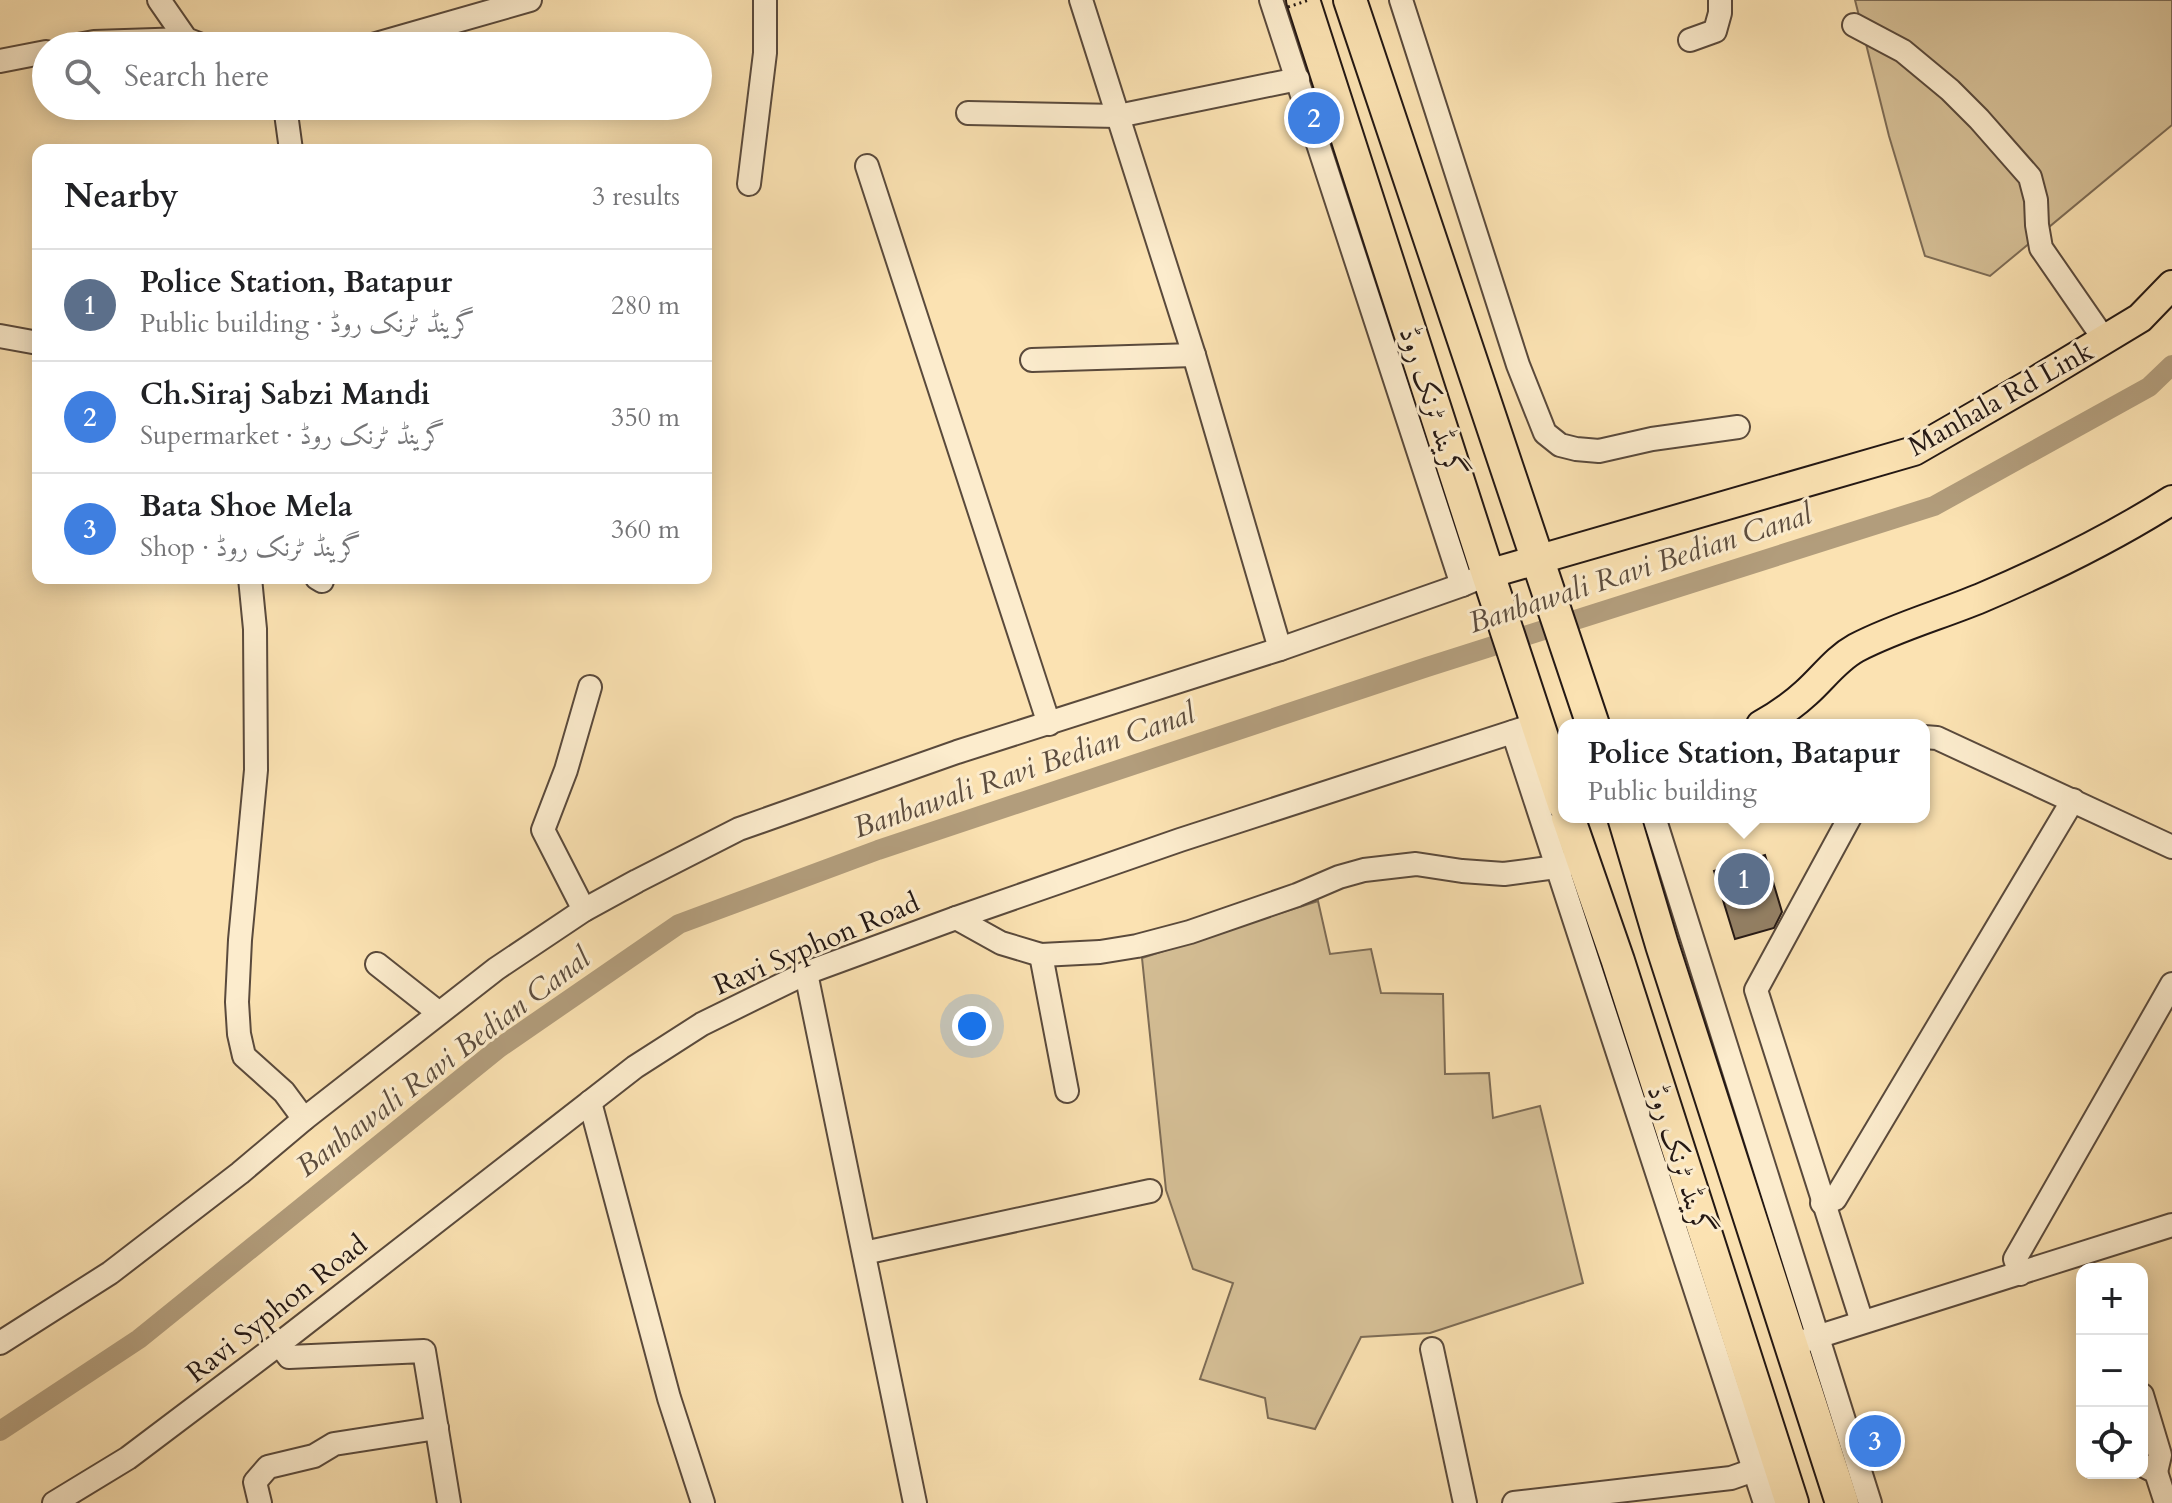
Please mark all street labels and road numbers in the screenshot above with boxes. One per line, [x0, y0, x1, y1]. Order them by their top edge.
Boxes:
street label: گرینڈ ٹرنک روڈ [1390, 322, 1474, 483]
street label: Manhala Rd Link [1901, 332, 2100, 465]
street label: Ravi Syphon Road [708, 883, 925, 1004]
street label: گرینڈ ٹرنک روڈ [1638, 1080, 1722, 1241]
street label: Ravi Syphon Road [178, 1226, 375, 1392]

